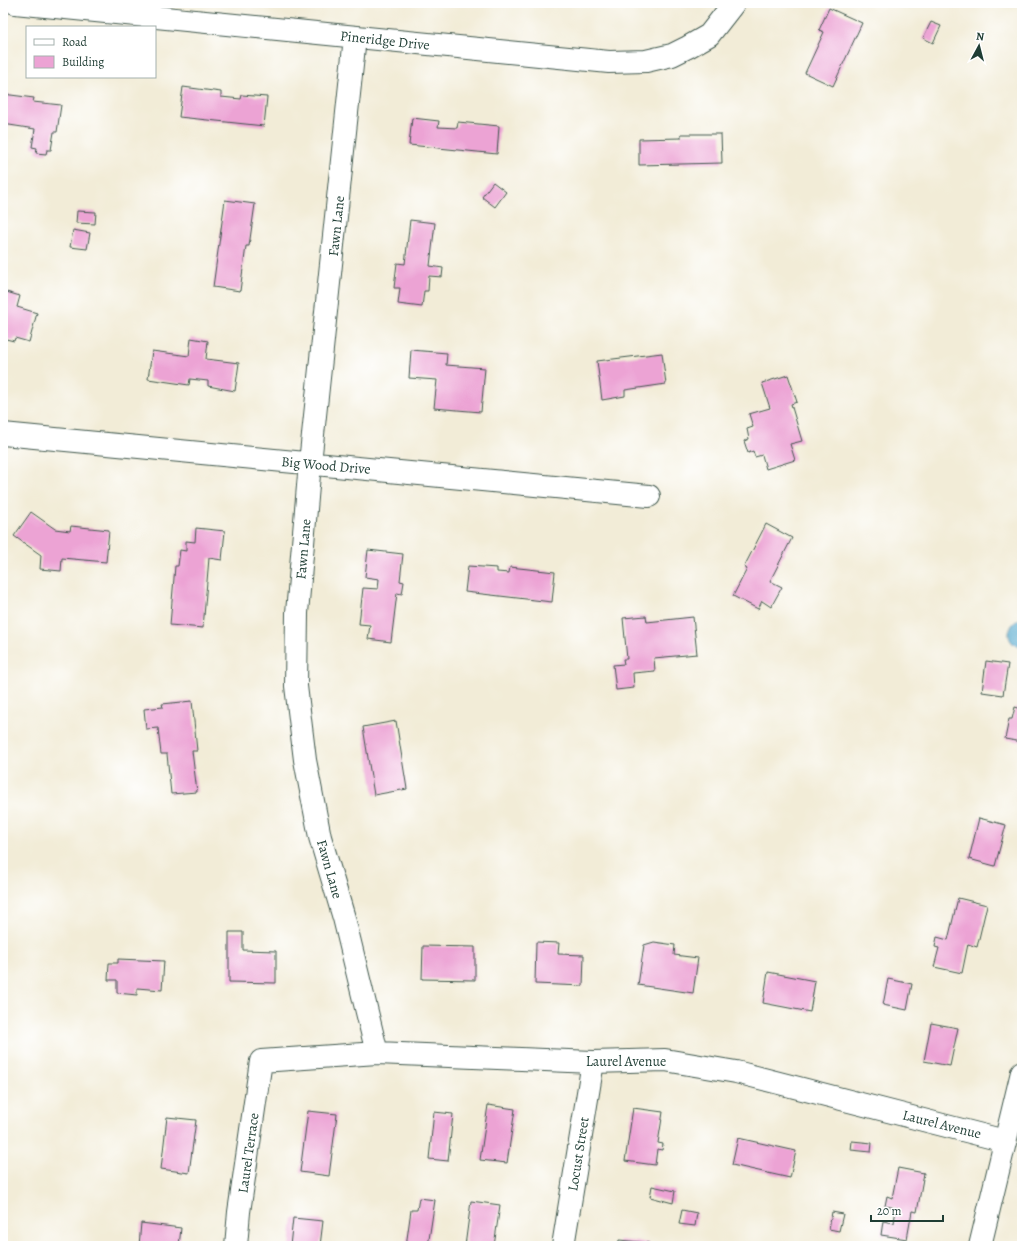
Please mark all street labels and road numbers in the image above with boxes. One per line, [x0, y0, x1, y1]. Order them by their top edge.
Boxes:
street label: Pineridge Drive [339, 26, 431, 55]
street label: Fawn Lane [324, 195, 349, 257]
street label: Big Wood Drive [280, 452, 371, 479]
street label: Fawn Lane [291, 518, 316, 580]
street label: Fawn Lane [312, 837, 347, 901]
street label: Laurel Avenue [586, 1052, 666, 1071]
street label: Laurel Avenue [900, 1106, 983, 1143]
street label: Laurel Terrace [233, 1112, 264, 1195]
street label: Locust Street [563, 1115, 594, 1193]

